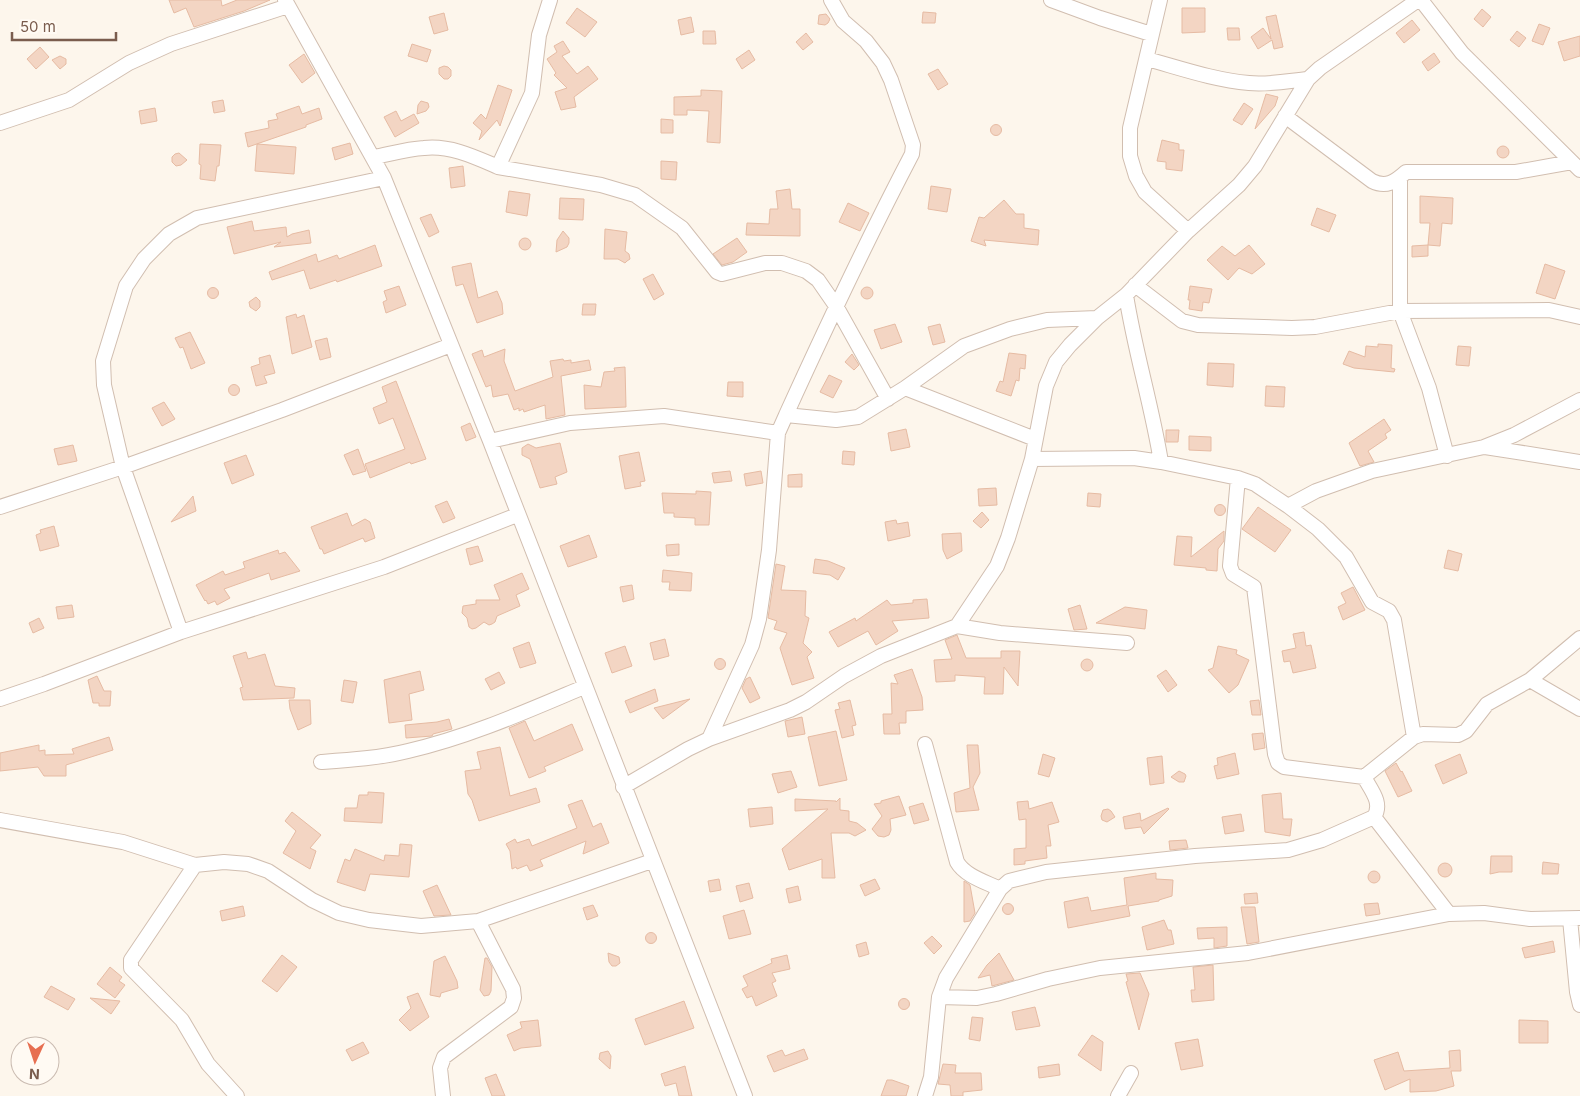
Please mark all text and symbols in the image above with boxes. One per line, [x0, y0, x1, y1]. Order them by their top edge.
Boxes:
scale bar [12, 10, 116, 42]
text: 50 m [20, 17, 56, 36]
north arrow [10, 1036, 60, 1086]
text: N [29, 1066, 40, 1083]

